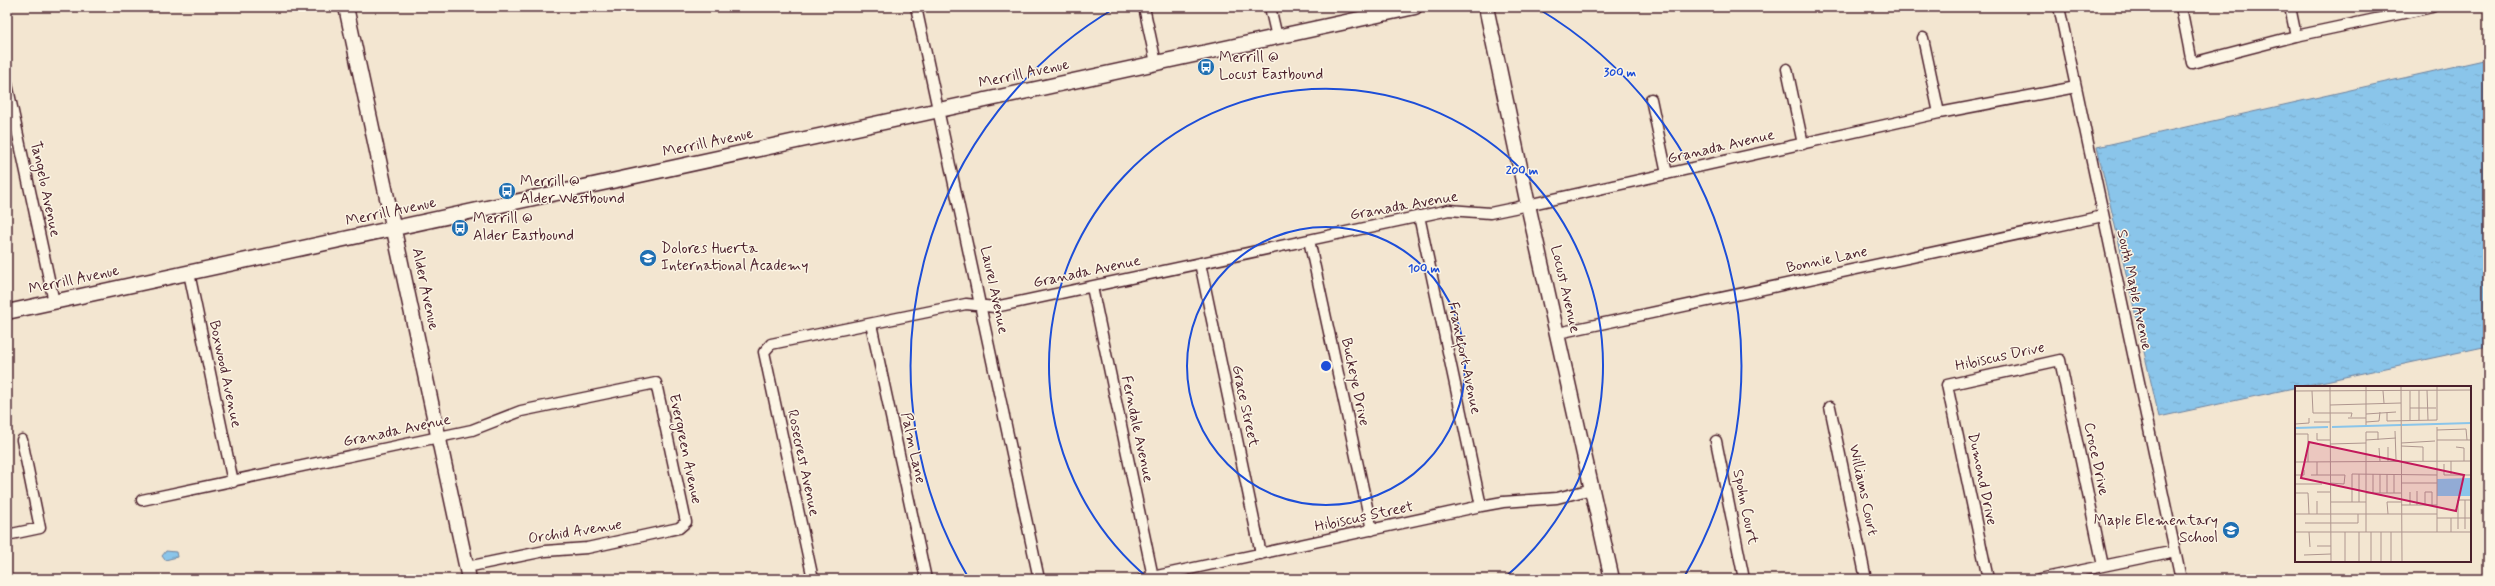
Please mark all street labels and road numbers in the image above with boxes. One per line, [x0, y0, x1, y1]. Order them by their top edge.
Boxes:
street label: Merrill Avenue [977, 55, 1071, 93]
street label: Merrill Avenue [661, 124, 755, 162]
street label: Granada Avenue [1665, 125, 1777, 169]
street label: Tangelo Avenue [24, 139, 65, 239]
street label: Granada Avenue [1348, 187, 1460, 225]
street label: Merrill Avenue [344, 193, 438, 231]
street label: South Maple Avenue [2111, 228, 2157, 352]
street label: Bonnie Lane [1785, 242, 1870, 278]
street label: Locust Avenue [1545, 243, 1585, 335]
street label: Laurel Avenue [975, 244, 1013, 336]
street label: Alder Avenue [407, 246, 443, 332]
street label: Granada Avenue [1031, 251, 1143, 293]
street label: Merrill Avenue [27, 261, 121, 299]
street label: Frankfort Avenue [1440, 300, 1486, 416]
street label: Boxwood Avenue [204, 319, 246, 429]
street label: Buckeye Drive [1336, 336, 1374, 428]
street label: Hibiscus Drive [1953, 338, 2047, 376]
street label: Grace Street [1227, 363, 1263, 449]
street label: Ferndale Avenue [1116, 374, 1158, 484]
street label: Evergreen Avenue [663, 392, 706, 506]
street label: Rosecrest Avenue [782, 408, 824, 518]
street label: Granada Avenue [341, 410, 453, 452]
street label: Palm Lane [896, 411, 930, 486]
street label: Croce Drive [2079, 421, 2113, 497]
street label: Dumond Drive [1962, 431, 2002, 527]
street label: Williams Court [1844, 442, 1883, 538]
street label: Spohn Court [1727, 468, 1763, 547]
street label: Hibiscus Street [1313, 497, 1415, 537]
street label: Orchid Avenue [527, 515, 624, 549]

